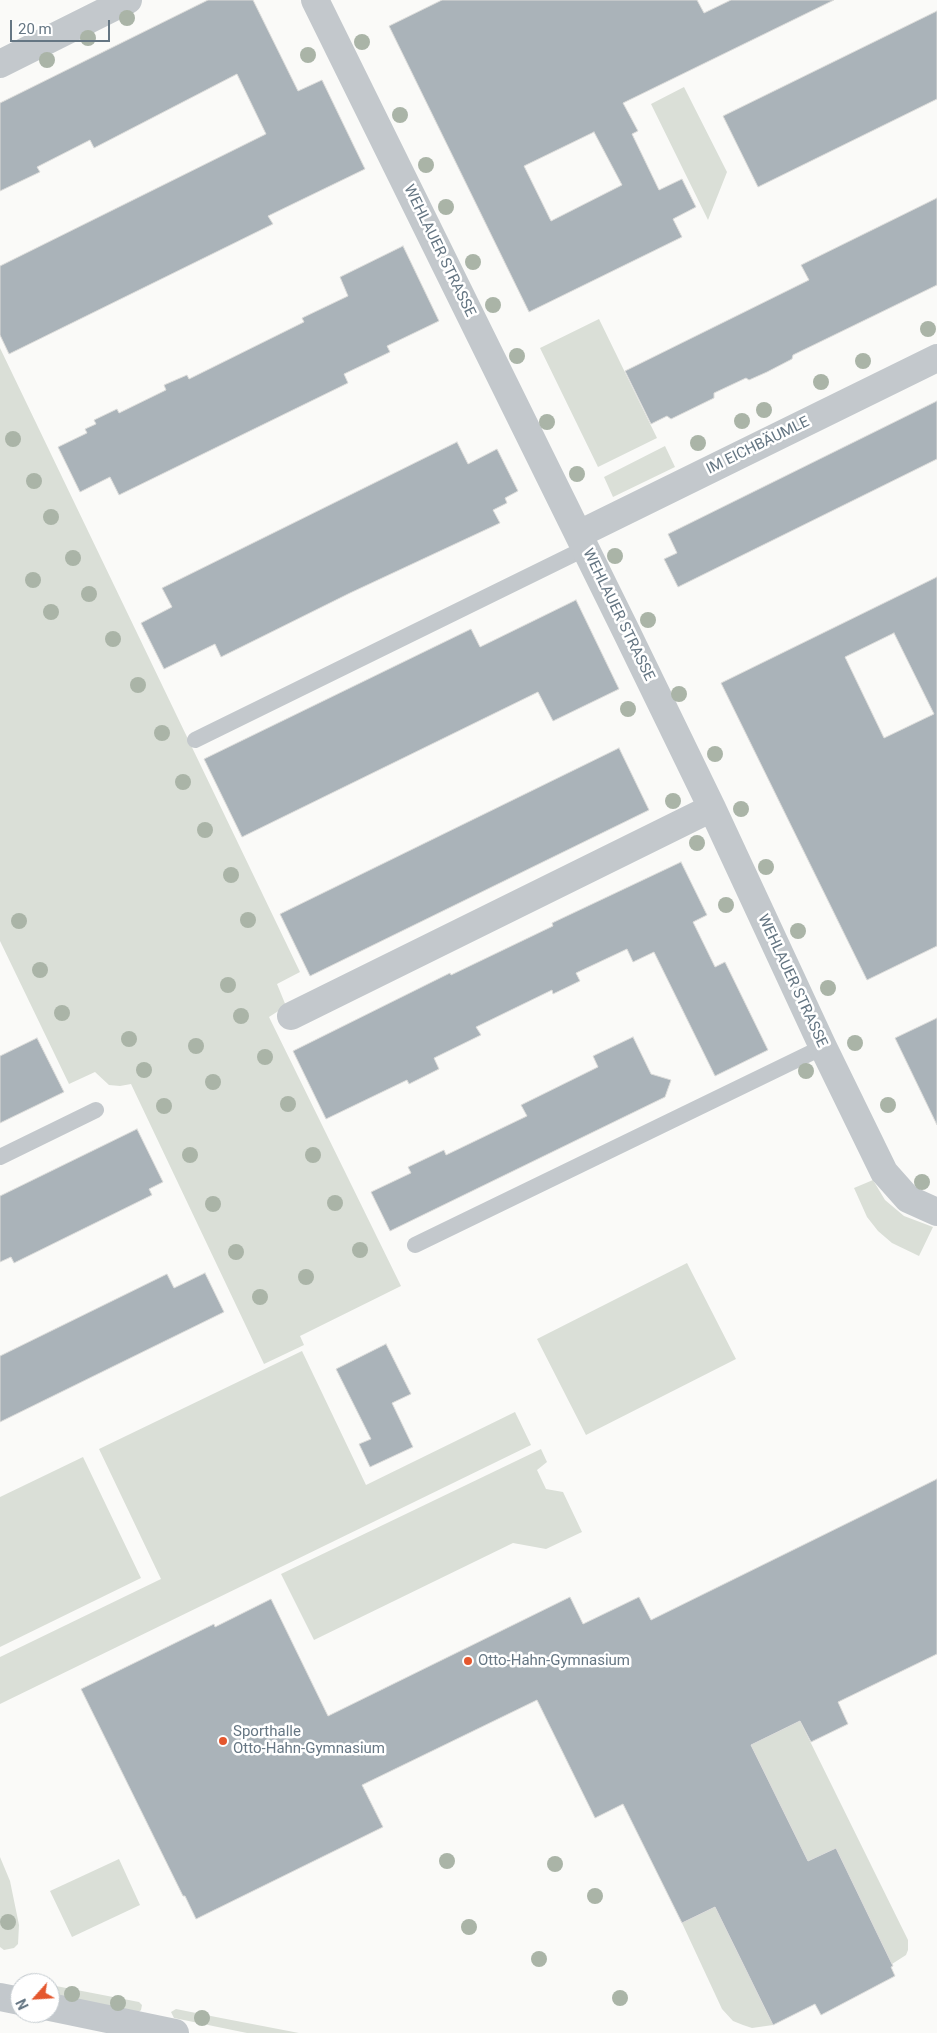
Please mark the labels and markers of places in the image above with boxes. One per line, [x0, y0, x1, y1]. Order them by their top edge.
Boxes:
place label: Otto-Hahn-Gymnasium [478, 1652, 630, 1670]
marker: Otto-Hahn-Gymnasium [462, 1655, 474, 1667]
place label: Sporthalle Otto-Hahn-Gymnasium [233, 1723, 385, 1758]
marker: Sporthalle Otto-Hahn-Gymnasium [217, 1735, 229, 1747]

